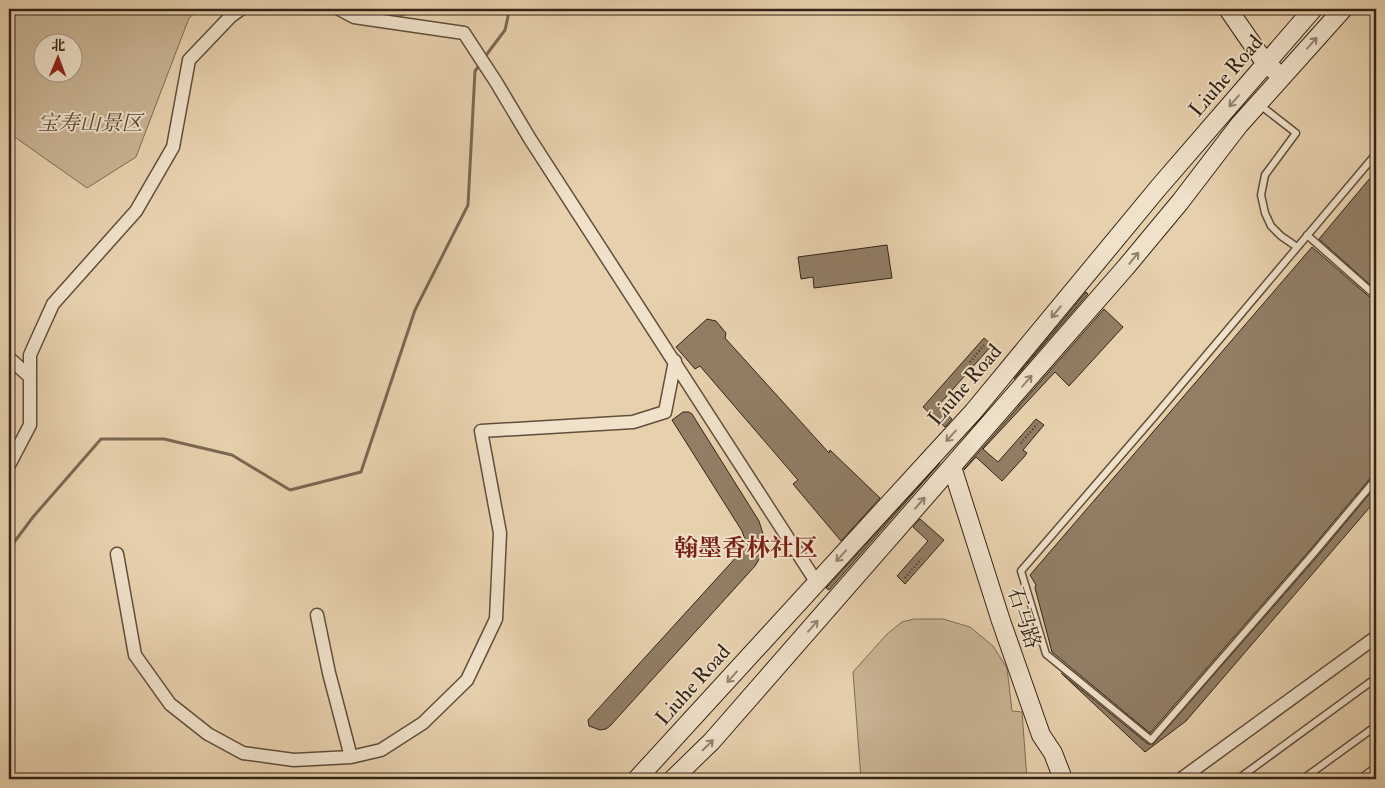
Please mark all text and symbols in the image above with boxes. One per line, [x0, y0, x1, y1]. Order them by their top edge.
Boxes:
street label: Liuhe Road [1183, 29, 1269, 122]
north arrow [32, 32, 82, 82]
one-way arrow [1307, 36, 1318, 49]
text: 北 [51, 37, 65, 54]
one-way arrow [1228, 94, 1239, 107]
park label: 宝寿山景区 [38, 110, 145, 137]
one-way arrow [1128, 252, 1139, 265]
one-way arrow [1050, 306, 1061, 319]
street label: Liuhe Road [922, 338, 1008, 431]
one-way arrow [1021, 374, 1033, 387]
one-way arrow [945, 430, 957, 443]
one-way arrow [914, 497, 925, 510]
district label: 翰墨香林社区 [674, 533, 818, 564]
one-way arrow [835, 550, 847, 563]
street label: 石马路 [1001, 584, 1047, 652]
one-way arrow [807, 619, 819, 632]
street label: Liuhe Road [650, 638, 737, 731]
one-way arrow [726, 670, 738, 683]
one-way arrow [702, 739, 714, 752]

